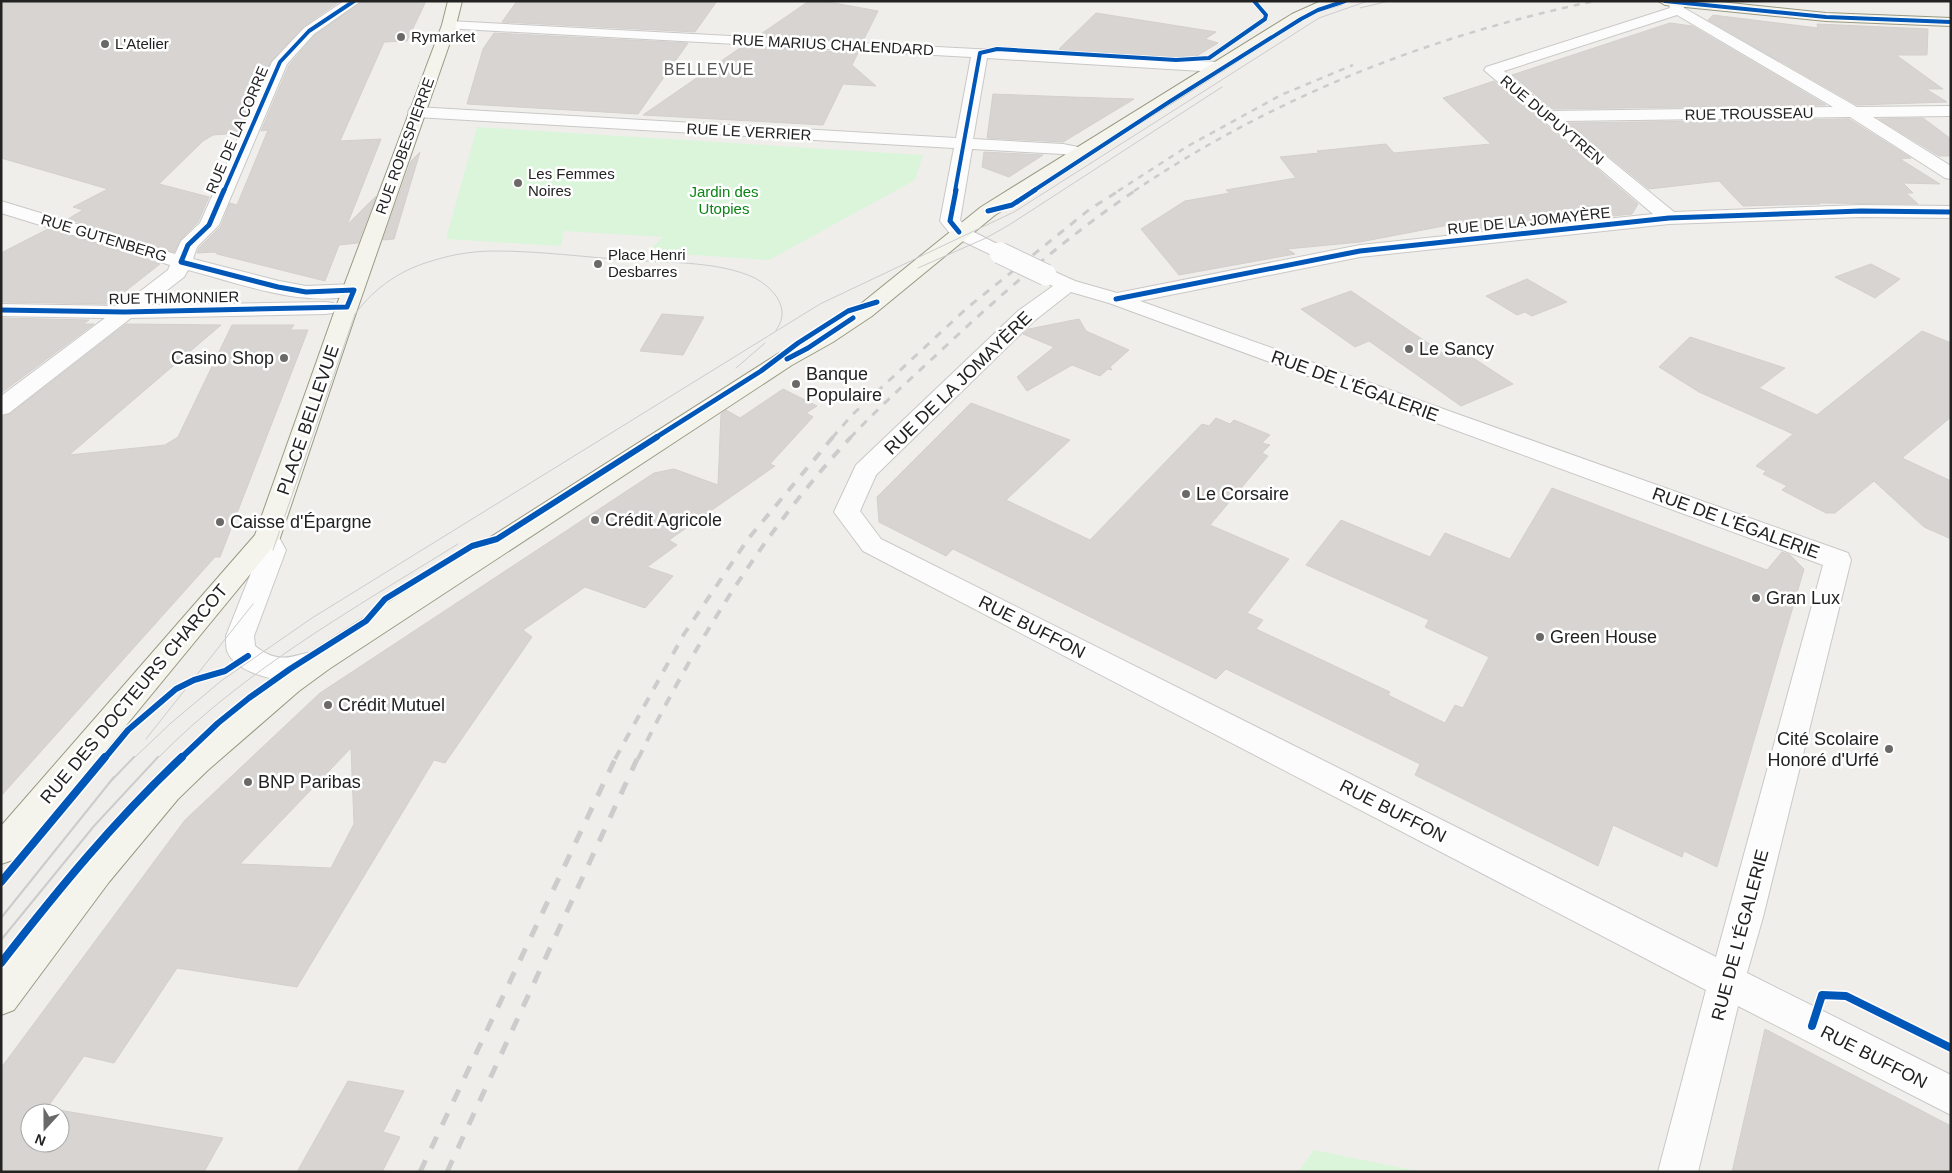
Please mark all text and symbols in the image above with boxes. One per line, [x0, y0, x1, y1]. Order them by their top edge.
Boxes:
place label: Rymarket [411, 28, 476, 45]
marker: Rymarket [395, 31, 407, 43]
street label: RUE MARIUS CHALENDARD [732, 31, 934, 58]
place label: L'Atelier [115, 35, 169, 52]
marker: L'Atelier [99, 38, 111, 50]
district label: BELLEVUE [664, 61, 754, 78]
street label: RUE DE LA CORRE [202, 64, 271, 196]
street label: RUE DUPUYTREN [1497, 72, 1607, 168]
street label: RUE ROBESPIERRE [372, 75, 437, 216]
street label: RUE TROUSSEAU [1684, 104, 1814, 123]
street label: RUE LE VERRIER [686, 120, 812, 143]
place label: Les Femmes Noires [528, 165, 615, 199]
marker: Les Femmes Noires [512, 177, 524, 189]
park label: Jardin des Utopies [689, 183, 759, 217]
street label: RUE DE LA JOMAYÈRE [1447, 203, 1611, 238]
street label: RUE GUTENBERG [39, 210, 169, 265]
place label: Place Henri Desbarres [608, 246, 686, 280]
marker: Place Henri Desbarres [592, 258, 604, 270]
street label: RUE THIMONNIER [109, 288, 240, 307]
street label: RUE DE LA JOMAYÈRE [880, 307, 1036, 459]
place label: Le Sancy [1419, 339, 1494, 359]
street label: PLACE BELLEVUE [273, 342, 343, 498]
marker: Le Sancy [1403, 343, 1415, 355]
street label: RUE DE L'ÉGALERIE [1269, 346, 1441, 426]
place label: Casino Shop [171, 348, 274, 368]
marker: Casino Shop [278, 352, 290, 364]
place label: Banque Populaire [806, 364, 882, 405]
marker: Banque Populaire [790, 378, 802, 390]
street label: RUE DE L'ÉGALERIE [1650, 483, 1822, 563]
place label: Le Corsaire [1196, 484, 1289, 504]
marker: Le Corsaire [1180, 488, 1192, 500]
place label: Crédit Agricole [605, 510, 722, 530]
place label: Caisse d'Épargne [230, 512, 372, 532]
marker: Crédit Agricole [589, 514, 601, 526]
marker: Caisse d'Épargne [214, 516, 226, 528]
street label: RUE DES DOCTEURS CHARCOT [36, 580, 232, 808]
place label: Gran Lux [1766, 588, 1840, 608]
street label: RUE BUFFON [975, 592, 1089, 662]
marker: Gran Lux [1750, 592, 1762, 604]
place label: Green House [1550, 627, 1657, 647]
marker: Green House [1534, 631, 1546, 643]
place label: Crédit Mutuel [338, 695, 445, 715]
marker: Crédit Mutuel [322, 699, 334, 711]
place label: Cité Scolaire Honoré d'Urfé [1768, 729, 1879, 770]
marker: Cité Scolaire Honoré d'Urfé [1883, 743, 1895, 755]
place label: BNP Paribas [258, 772, 361, 792]
marker: BNP Paribas [242, 776, 254, 788]
street label: RUE BUFFON [1336, 776, 1450, 846]
street label: RUE DE L'ÉGALERIE [1707, 847, 1773, 1023]
street label: RUE BUFFON [1817, 1022, 1931, 1092]
north arrow [20, 1103, 70, 1153]
text: N [33, 1131, 48, 1149]

